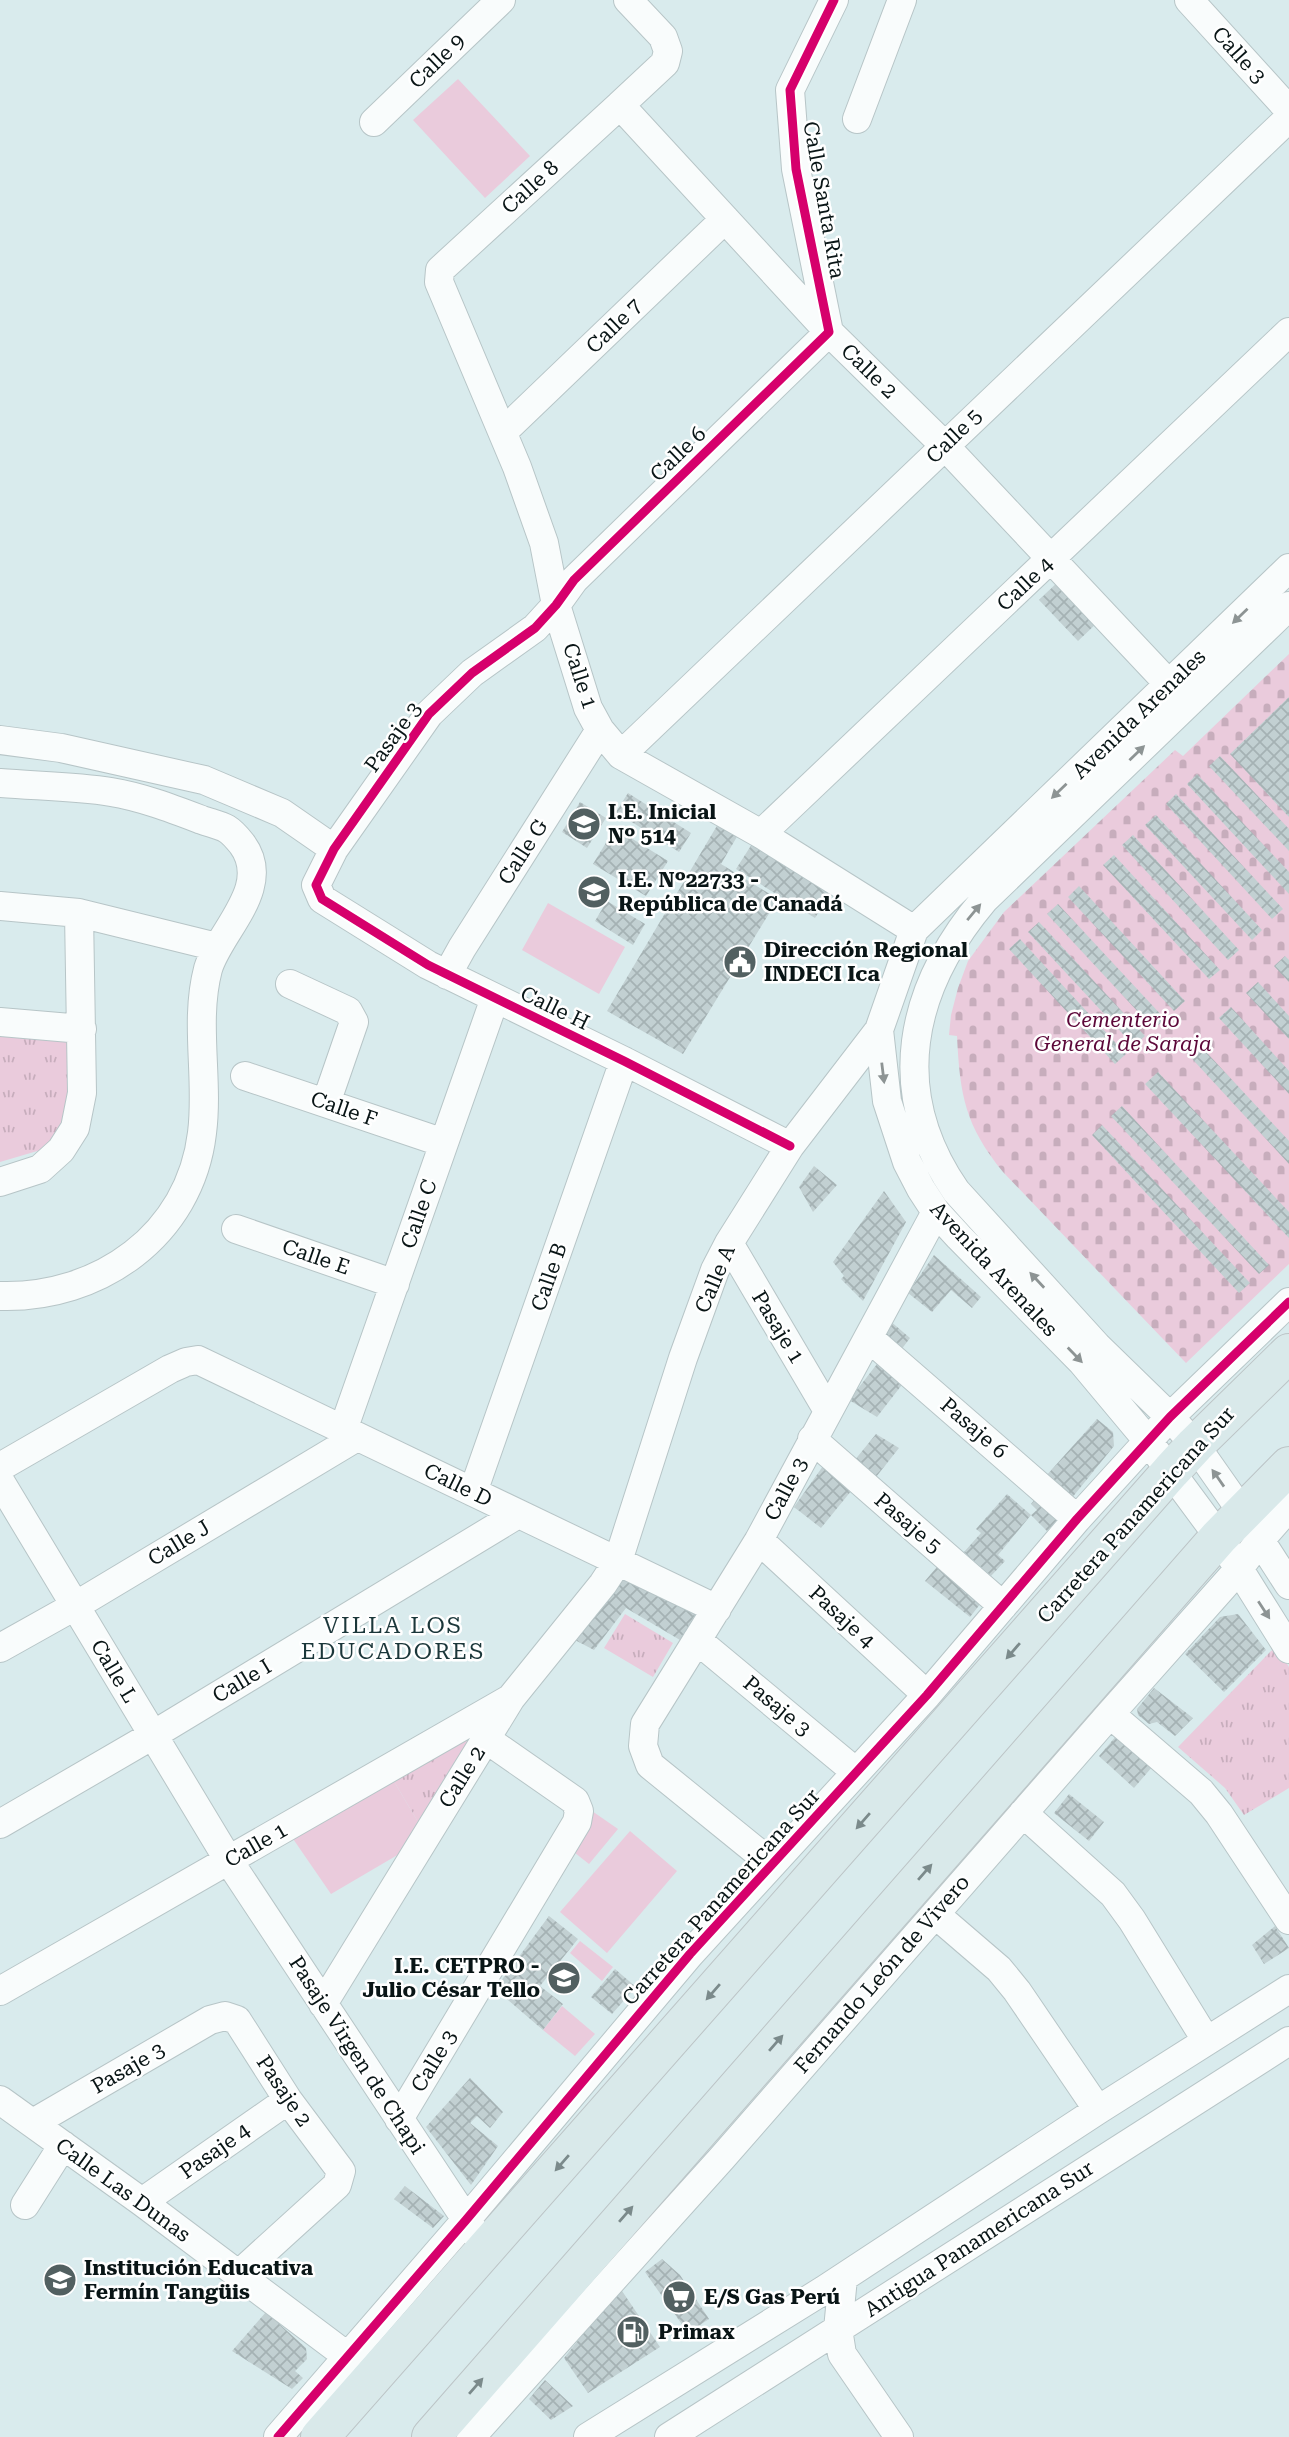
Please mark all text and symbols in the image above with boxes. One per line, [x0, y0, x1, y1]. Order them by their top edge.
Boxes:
street label: Calle 3 [1207, 22, 1271, 88]
street label: Calle 9 [404, 29, 470, 93]
street label: Calle Santa Rita [798, 120, 850, 281]
street label: Calle 8 [497, 155, 563, 219]
street label: Calle 7 [581, 294, 647, 358]
street label: Calle 2 [836, 339, 902, 403]
street label: Calle 5 [921, 404, 987, 468]
street label: Calle 6 [645, 422, 711, 486]
street label: Calle 4 [992, 552, 1058, 616]
one-way arrow [1232, 607, 1249, 623]
street label: Calle 1 [558, 640, 602, 712]
street label: Avenida Arenales [1068, 644, 1210, 784]
street label: Pasaje 3 [360, 697, 426, 777]
one-way arrow [1128, 745, 1145, 762]
one-way arrow [1050, 782, 1067, 799]
place label: I.E. Inicial Nº 514 [608, 800, 716, 848]
school or university icon: I.E. Inicial Nº 514 [565, 805, 603, 843]
street label: Calle G [493, 815, 553, 889]
place label: I.E. Nº22733 - República de Canadá [618, 868, 843, 916]
school or university icon: I.E. Nº22733 - República de Canadá [575, 873, 613, 911]
one-way arrow [966, 903, 982, 921]
place label: Dirección Regional INDECI Ica [764, 938, 968, 986]
public building icon: Dirección Regional INDECI Ica [721, 943, 759, 981]
street label: Calle H [517, 981, 593, 1035]
park label: Cementerio General de Saraja [1034, 1008, 1212, 1056]
one-way arrow [877, 1062, 888, 1084]
street label: Calle F [308, 1086, 380, 1132]
street label: Calle C [396, 1176, 442, 1252]
street label: Avenida Arenales [925, 1197, 1063, 1341]
street label: Calle E [279, 1234, 353, 1280]
street label: Calle B [526, 1240, 572, 1314]
street label: Calle A [690, 1241, 740, 1316]
one-way arrow [1029, 1272, 1045, 1289]
street label: Pasaje 1 [747, 1286, 809, 1368]
one-way arrow [1067, 1347, 1083, 1363]
street label: Pasaje 6 [936, 1393, 1012, 1463]
street label: Carretera Panamericana Sur [1032, 1402, 1240, 1628]
street label: Calle 3 [759, 1453, 813, 1525]
street label: Calle D [420, 1458, 496, 1512]
one-way arrow [1211, 1469, 1225, 1487]
street label: Pasaje 5 [870, 1488, 946, 1558]
street label: Calle J [144, 1515, 214, 1571]
street label: Pasaje 4 [804, 1581, 880, 1653]
one-way arrow [1257, 1600, 1270, 1619]
district label: VILLA LOS EDUCADORES [301, 1612, 485, 1665]
street label: Calle L [86, 1635, 142, 1707]
one-way arrow [1006, 1642, 1021, 1659]
street label: Calle I [208, 1654, 276, 1708]
street label: Pasaje 3 [738, 1671, 816, 1741]
street label: Calle 2 [434, 1742, 490, 1812]
street label: Carretera Panamericana Sur [617, 1784, 825, 2010]
one-way arrow [856, 1813, 871, 1830]
street label: Calle 1 [221, 1818, 291, 1872]
one-way arrow [917, 1864, 933, 1881]
street label: Fernando León de Vivero [789, 1870, 975, 2078]
street label: Pasaje Virgen de Chapi [284, 1952, 430, 2159]
place label: I.E. CETPRO - Julio César Tello [362, 1954, 540, 2002]
school or university icon: I.E. CETPRO - Julio César Tello [545, 1959, 583, 1997]
one-way arrow [705, 1983, 721, 2001]
street label: Calle 3 [406, 2026, 462, 2096]
one-way arrow [768, 2034, 784, 2052]
street label: Pasaje 3 [87, 2037, 169, 2099]
street label: Pasaje 2 [252, 2051, 316, 2131]
street label: Pasaje 4 [175, 2118, 255, 2184]
street label: Calle Las Dunas [51, 2133, 195, 2247]
one-way arrow [554, 2154, 570, 2172]
street label: Antigua Panamericana Sur [860, 2156, 1098, 2322]
one-way arrow [618, 2206, 633, 2223]
place label: Institución Educativa Fermín Tangüis [84, 2256, 314, 2304]
school or university icon: Institución Educativa Fermín Tangüis [41, 2261, 79, 2299]
supermarket icon: E/S Gas Perú [660, 2278, 698, 2316]
place label: E/S Gas Perú [704, 2285, 840, 2309]
fuel station icon: Primax [614, 2313, 652, 2351]
place label: Primax [658, 2320, 735, 2344]
one-way arrow [468, 2377, 483, 2394]

